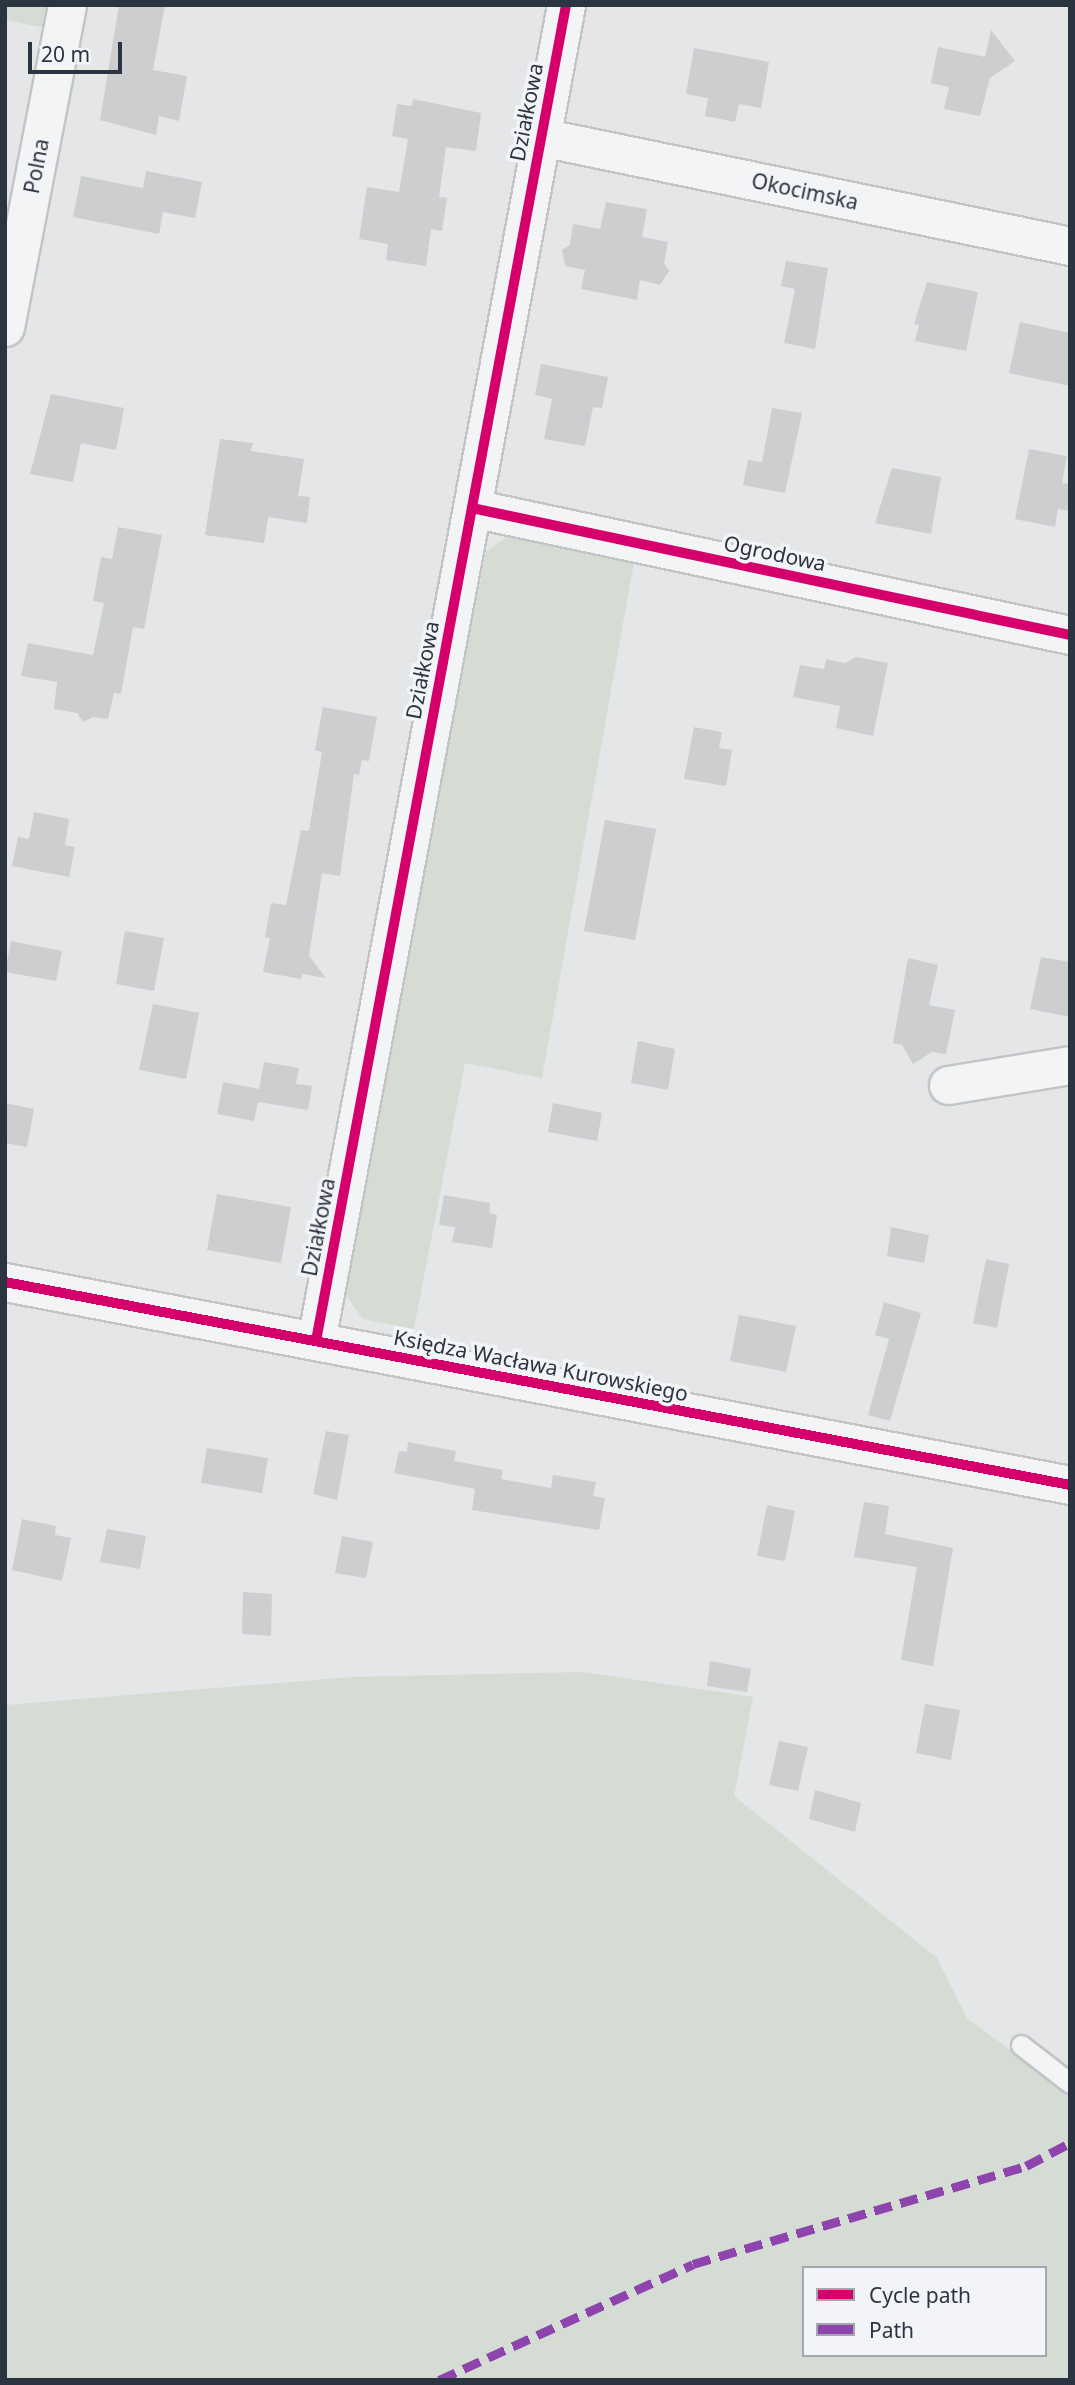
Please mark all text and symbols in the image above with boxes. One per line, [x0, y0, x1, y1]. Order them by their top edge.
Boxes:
scale bar [32, 28, 126, 72]
text: 20 m [41, 40, 90, 68]
street label: Działkowa [504, 61, 548, 163]
street label: Polna [18, 136, 54, 196]
street label: Okocimska [749, 167, 861, 215]
street label: Ogrodowa [722, 530, 828, 576]
street label: Działkowa [400, 619, 444, 721]
street label: Działkowa [296, 1176, 340, 1278]
street label: Księdza Wacława Kurowskiego [392, 1324, 690, 1406]
legend [802, 2266, 1047, 2357]
text: Cycle path [869, 2281, 971, 2309]
text: Path [869, 2316, 914, 2344]

